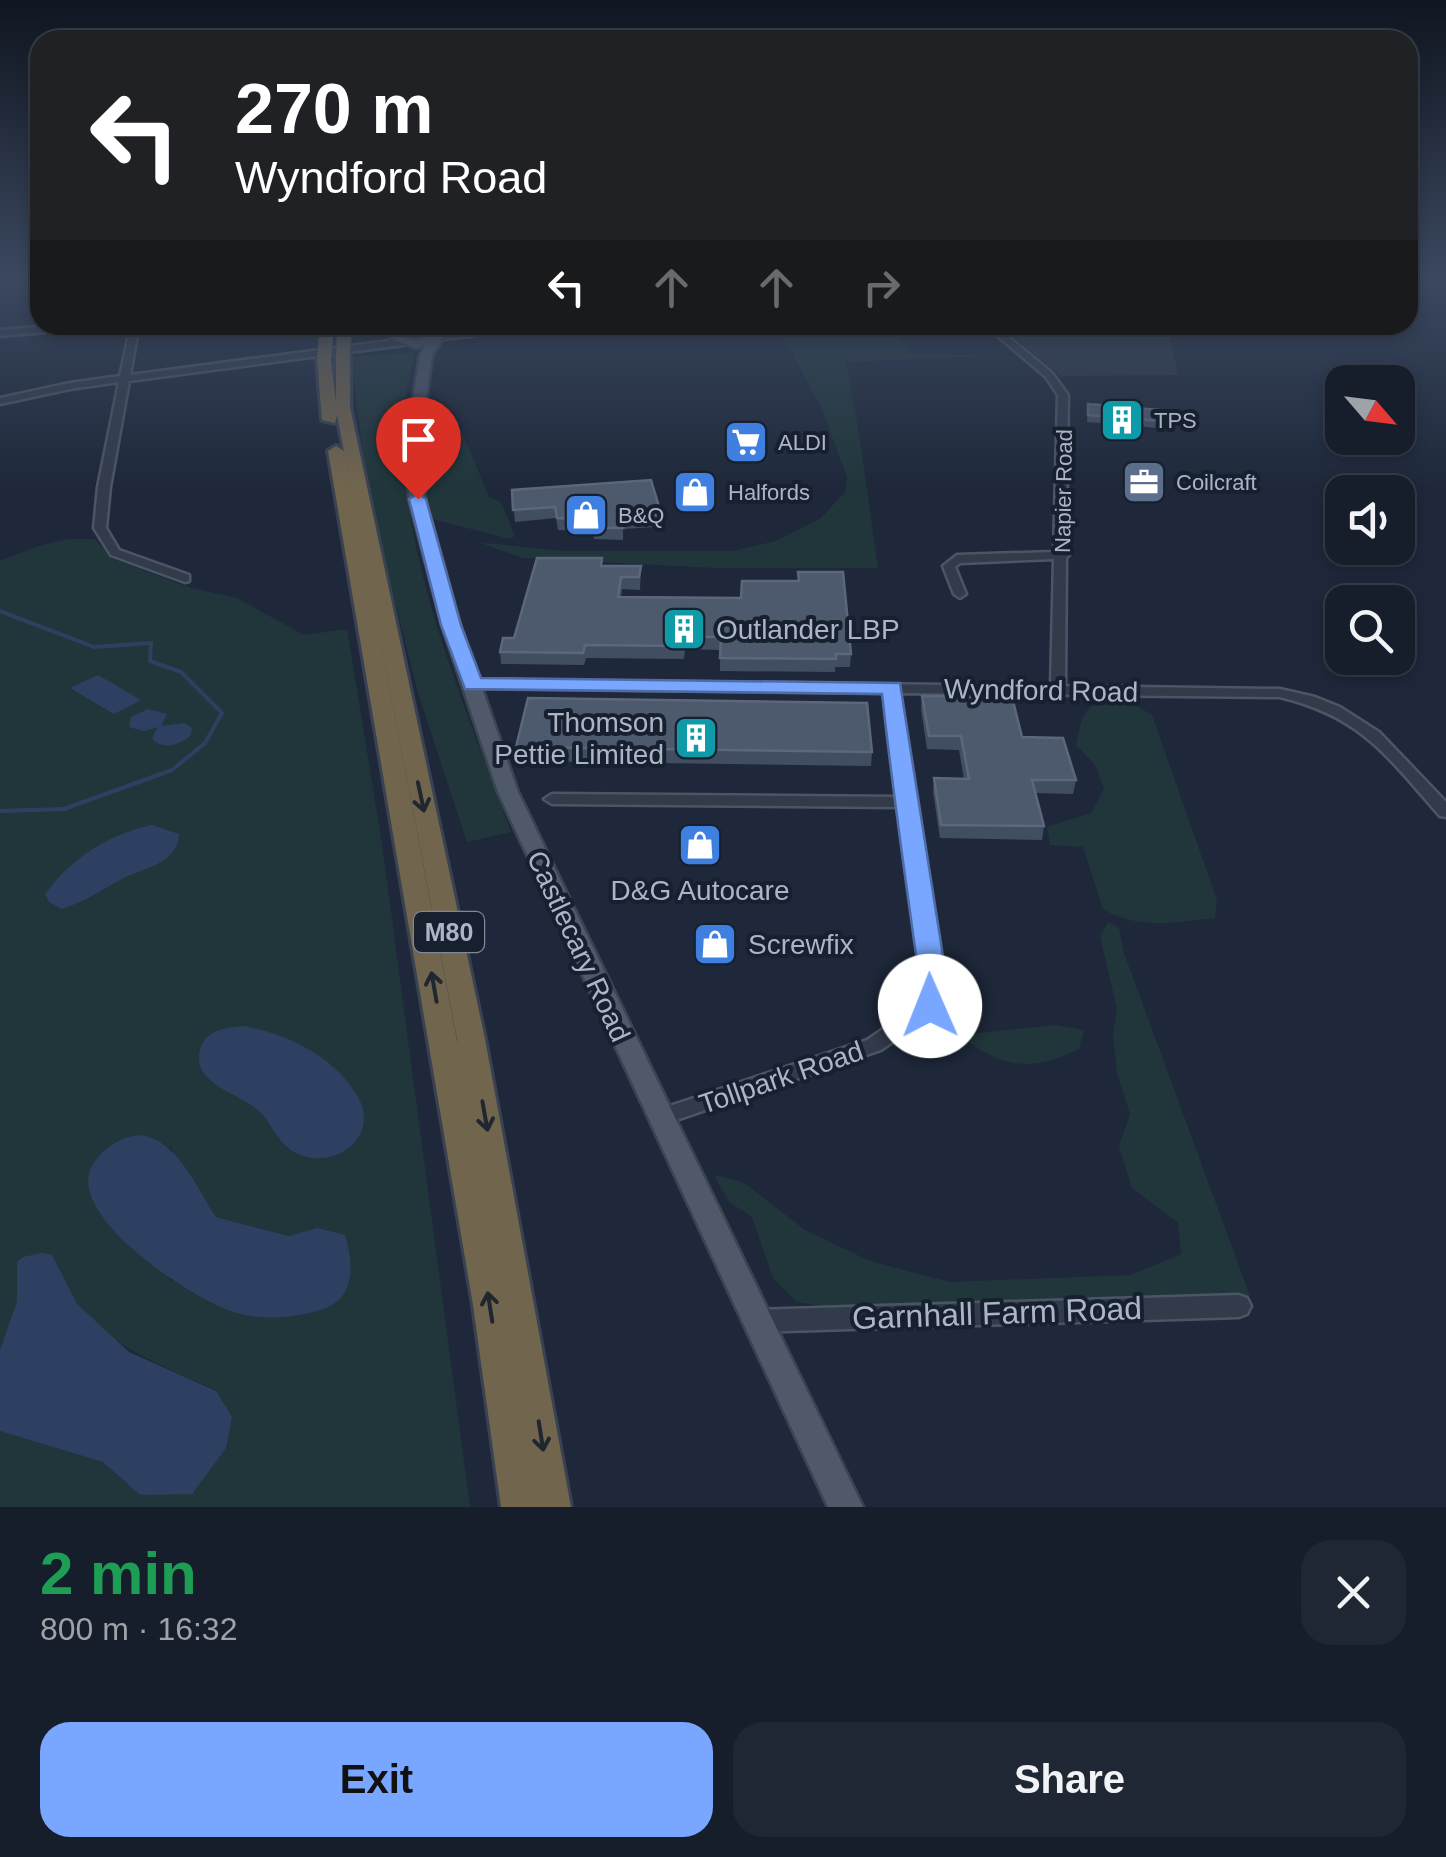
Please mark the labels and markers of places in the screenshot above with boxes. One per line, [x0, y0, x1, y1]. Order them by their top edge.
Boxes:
pin [376, 397, 461, 500]
building icon: TPS [1099, 397, 1145, 443]
place label: TPS [1154, 408, 1197, 433]
supermarket icon: ALDI [723, 419, 769, 465]
place label: ALDI [778, 430, 827, 455]
office icon: Coilcraft [1121, 459, 1167, 505]
shop icon: Halfords [672, 469, 718, 515]
place label: Coilcraft [1176, 470, 1257, 495]
place label: Halfords [728, 480, 810, 505]
shop icon: B&Q [563, 492, 609, 538]
place label: B&Q [618, 503, 664, 528]
building icon: Outlander LBP [661, 606, 707, 652]
place label: Outlander LBP [716, 614, 900, 645]
place label: Thomson Pettie Limited [494, 707, 664, 770]
building icon: Thomson Pettie Limited [673, 715, 719, 761]
shop icon: D&G Autocare [677, 822, 723, 868]
place label: D&G Autocare [611, 875, 789, 906]
shop icon: Screwfix [692, 921, 738, 967]
place label: Screwfix [748, 929, 854, 960]

